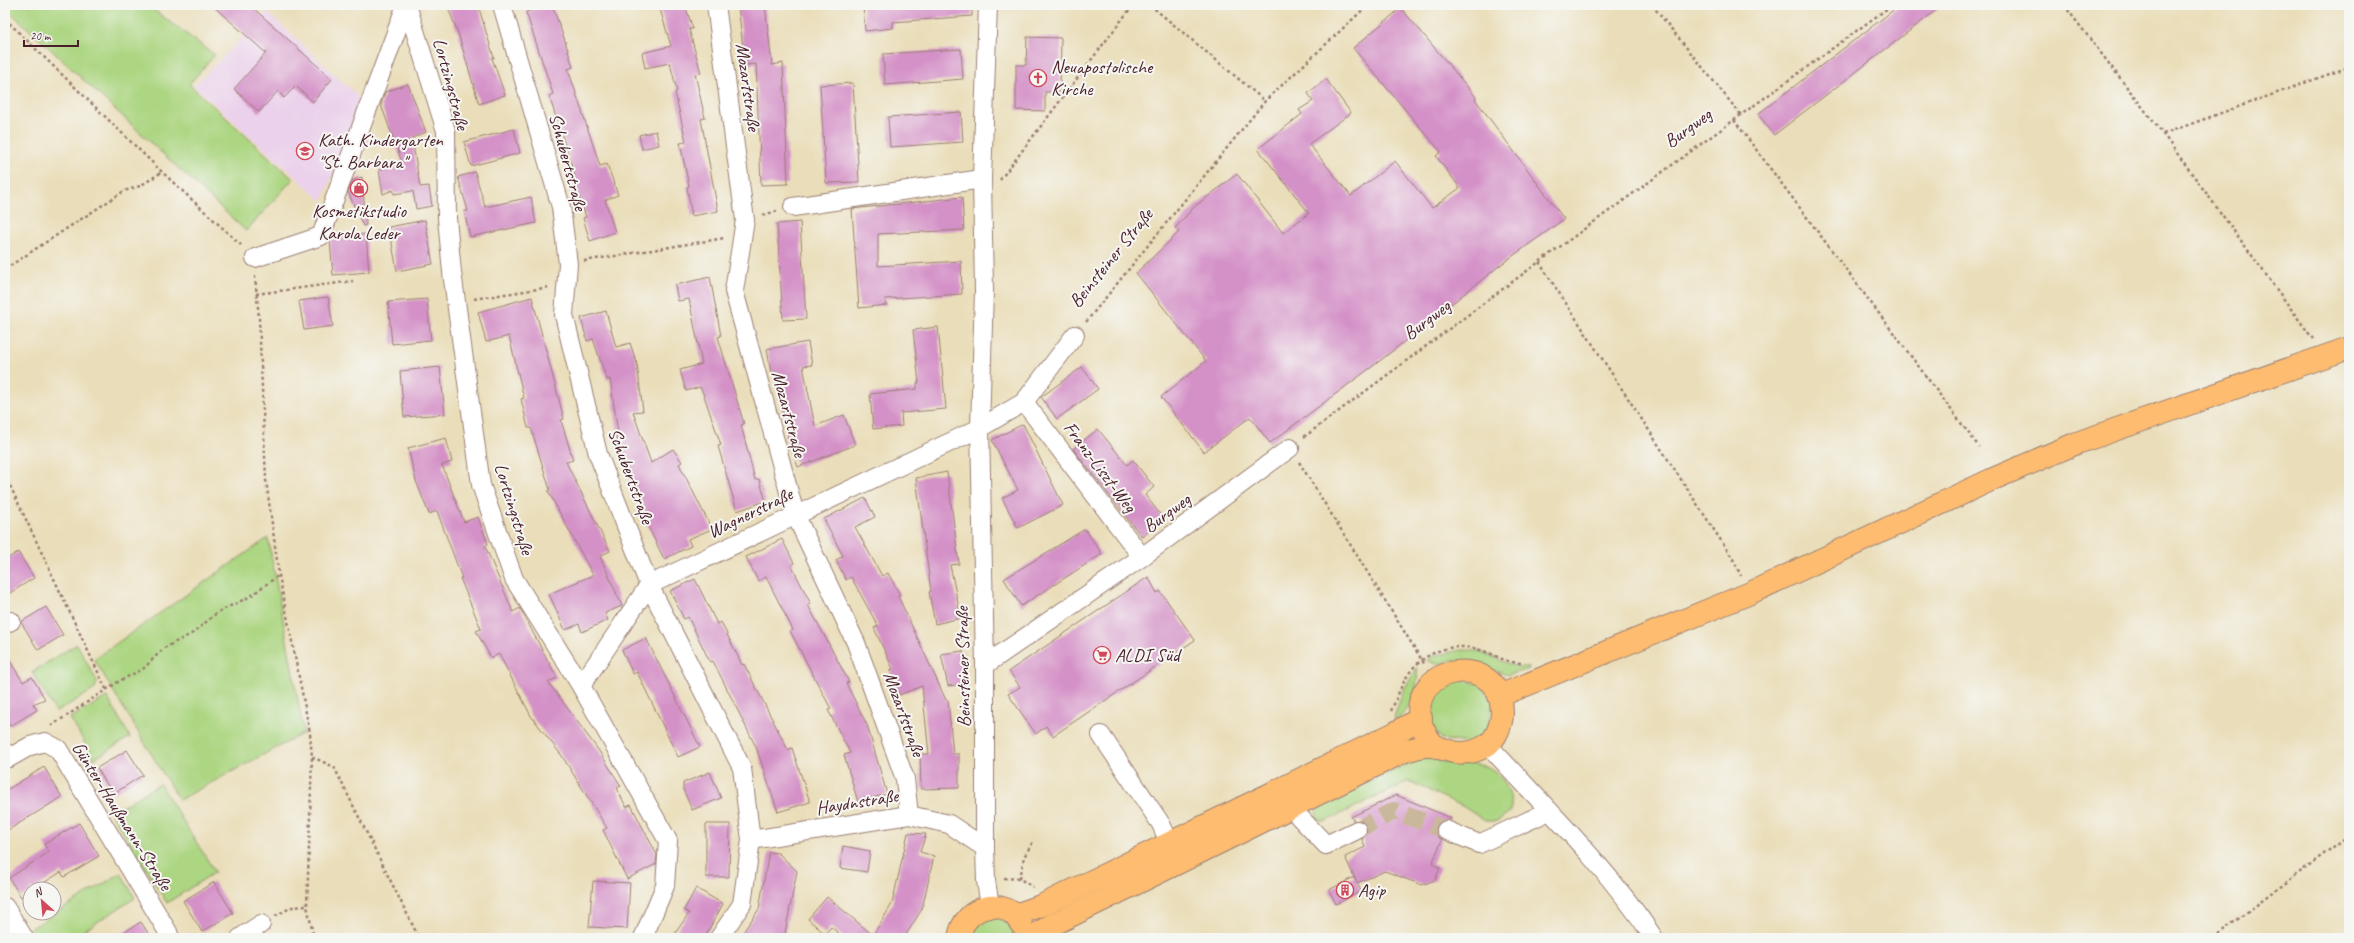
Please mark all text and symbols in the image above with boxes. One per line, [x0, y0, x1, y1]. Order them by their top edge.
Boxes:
scale bar [24, 22, 78, 48]
text: 20 m [30, 28, 52, 44]
street label: Lortzingstraße [427, 36, 475, 134]
street label: Mozartstraße [730, 42, 766, 134]
place label: Neuapostolische Kirche [1051, 55, 1154, 101]
church icon: Neuapostolische Kirche [1028, 68, 1048, 88]
street label: Burgweg [1659, 102, 1718, 153]
street label: Schubertstraße [543, 111, 593, 215]
place label: Kath. Kindergarten "St. Barbara" [318, 128, 443, 174]
school or university icon: Kath. Kindergarten "St. Barbara" [295, 141, 315, 161]
shop icon: Kosmetikstudio Karola Leder [349, 178, 369, 198]
place label: Kosmetikstudio Karola Leder [312, 199, 407, 245]
street label: Beinsteiner Straße [1064, 202, 1159, 312]
street label: Burgweg [1399, 294, 1456, 346]
street label: Mozartstraße [766, 368, 812, 461]
street label: Franz-Liszt-Weg [1058, 417, 1143, 518]
street label: Schubertstraße [603, 425, 660, 529]
street label: Lortzingstraße [489, 461, 540, 559]
street label: Wagnerstraße [704, 481, 798, 544]
street label: Burgweg [1138, 487, 1197, 538]
street label: Beinsteiner Straße [950, 605, 976, 728]
place label: ALDI Süd [1115, 643, 1183, 667]
supermarket icon: ALDI Süd [1092, 645, 1112, 665]
street label: Mozartstraße [878, 668, 931, 761]
street label: Günter-Haußmann-Straße [67, 737, 178, 896]
street label: Haydnstraße [814, 783, 902, 820]
place label: Agip [1358, 878, 1387, 902]
building icon: Agip [1335, 880, 1355, 900]
north arrow [22, 881, 62, 921]
text: N [31, 883, 46, 900]

